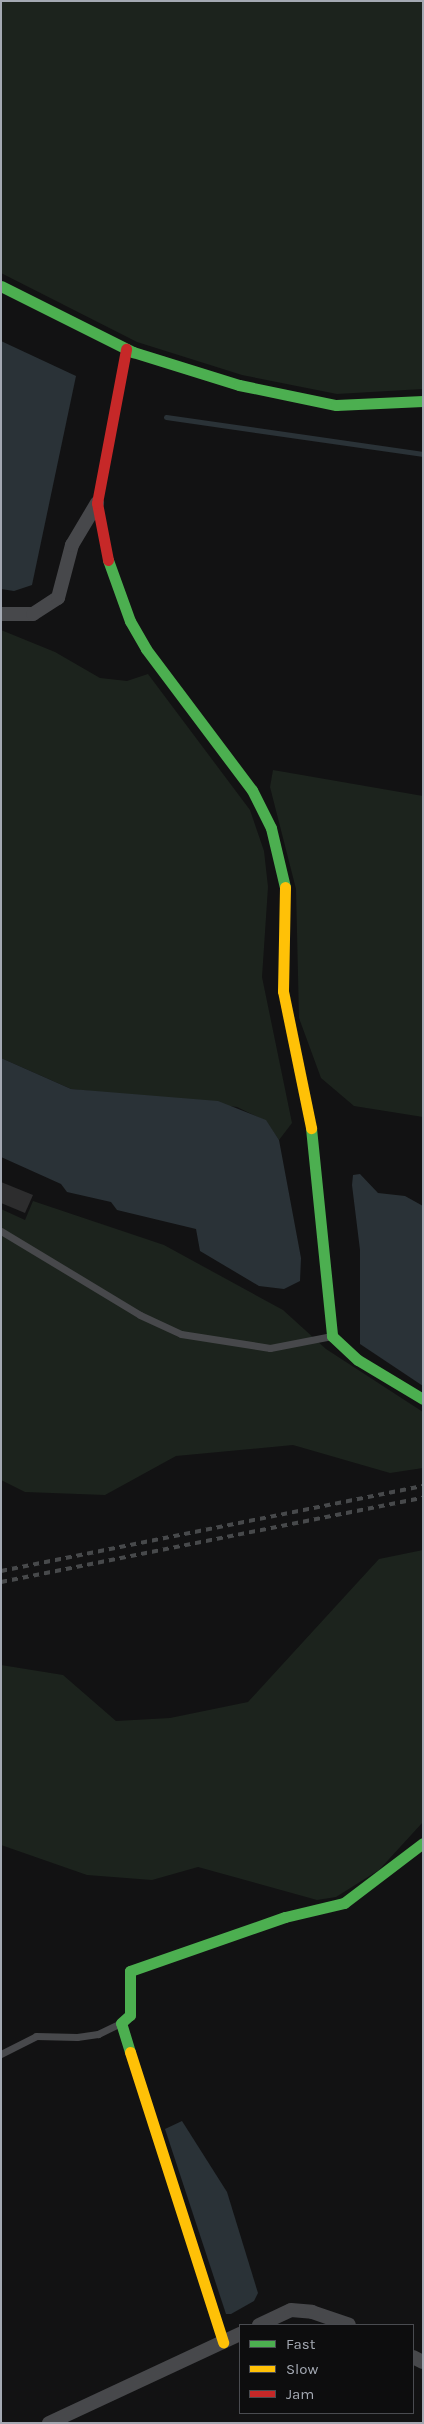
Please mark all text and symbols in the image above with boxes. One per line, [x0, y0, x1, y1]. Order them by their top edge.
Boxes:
legend [239, 2324, 414, 2414]
text: Fast [286, 2335, 315, 2353]
text: Slow [286, 2360, 318, 2378]
text: Jam [286, 2385, 314, 2403]

